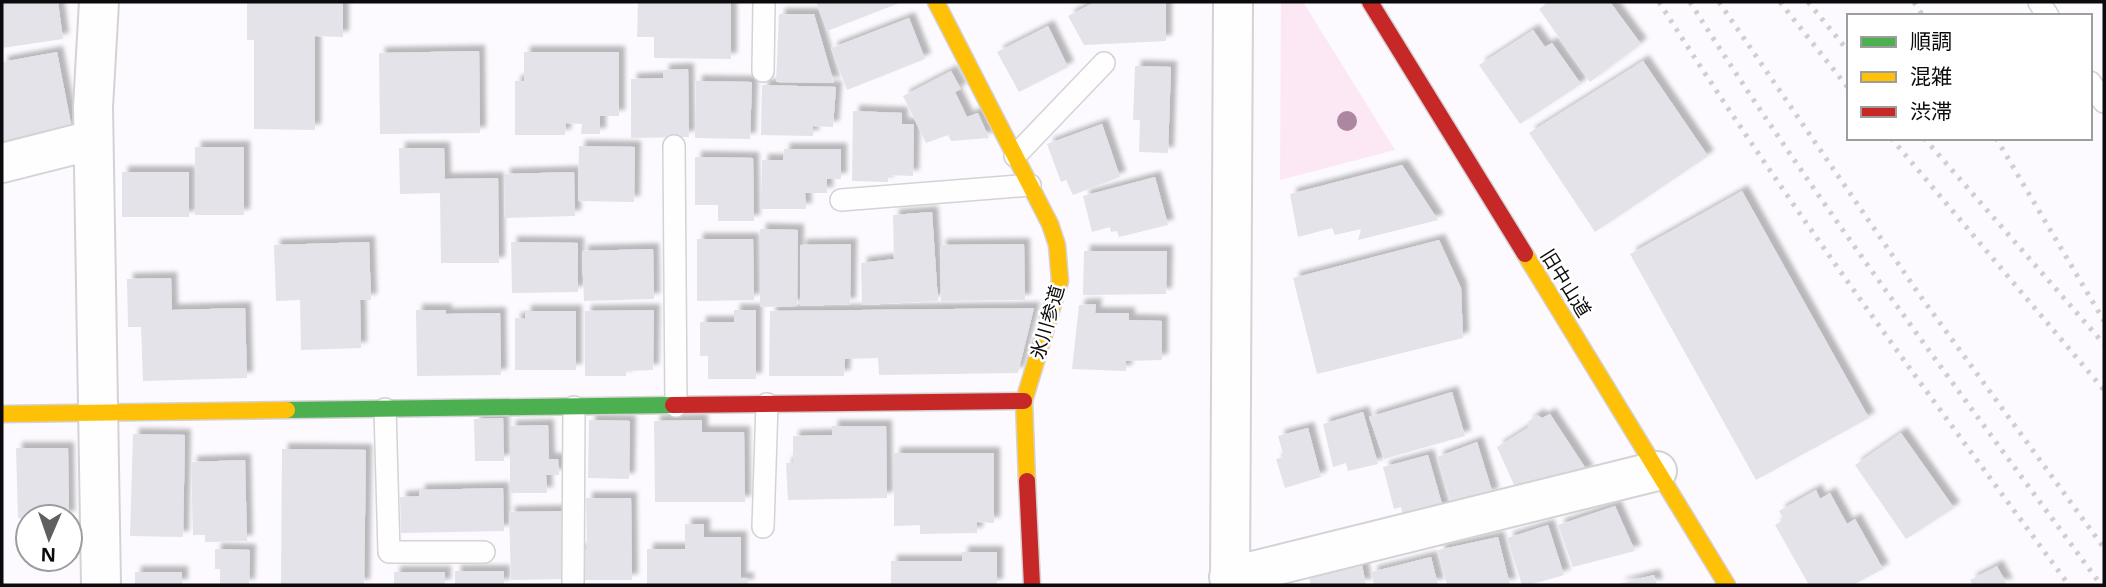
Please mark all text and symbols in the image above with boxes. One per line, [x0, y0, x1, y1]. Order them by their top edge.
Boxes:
legend [1847, 14, 2092, 140]
text: 順調 [1910, 27, 1952, 55]
text: 混雑 [1910, 62, 1952, 90]
text: 渋滞 [1910, 97, 1952, 125]
street label: 旧中山道 [1535, 244, 1597, 322]
street label: 氷川参道 [1024, 282, 1070, 362]
north arrow [14, 503, 84, 573]
text: N [40, 542, 57, 568]

